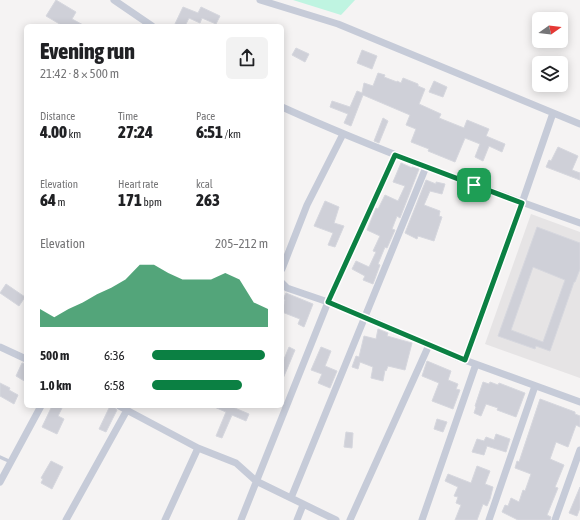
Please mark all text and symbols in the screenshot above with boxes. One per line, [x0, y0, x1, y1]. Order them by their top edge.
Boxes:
north arrow [532, 12, 568, 48]
map controls [532, 12, 568, 92]
button: share [226, 37, 268, 79]
text: Evening run [40, 38, 135, 64]
button: layers [532, 56, 568, 92]
text: 21:42 · 8 × 500 m [40, 66, 119, 81]
text: Distance [40, 110, 75, 122]
text: Time [118, 110, 138, 122]
text: Pace [196, 110, 215, 122]
text: 4.00 [40, 122, 67, 142]
text: 27:24 [118, 122, 153, 142]
text: 6:51 [196, 122, 223, 142]
text: km [67, 128, 81, 140]
text: /km [223, 128, 241, 140]
pin [457, 168, 491, 202]
icon: arrive [463, 174, 485, 196]
text: Elevation [40, 178, 78, 190]
text: Heart rate [118, 178, 159, 190]
text: kcal [196, 178, 213, 190]
text: 64 [40, 190, 56, 210]
text: 171 [118, 190, 142, 210]
text: 263 [196, 190, 220, 210]
text: m [56, 196, 65, 208]
text: bpm [142, 196, 162, 208]
text: Elevation [40, 236, 85, 251]
text: 205–212 m [215, 236, 268, 251]
text: 500 m [40, 348, 69, 363]
text: 6:36 [104, 348, 125, 363]
text: 1.0 km [40, 378, 71, 393]
text: 6:58 [104, 378, 125, 393]

